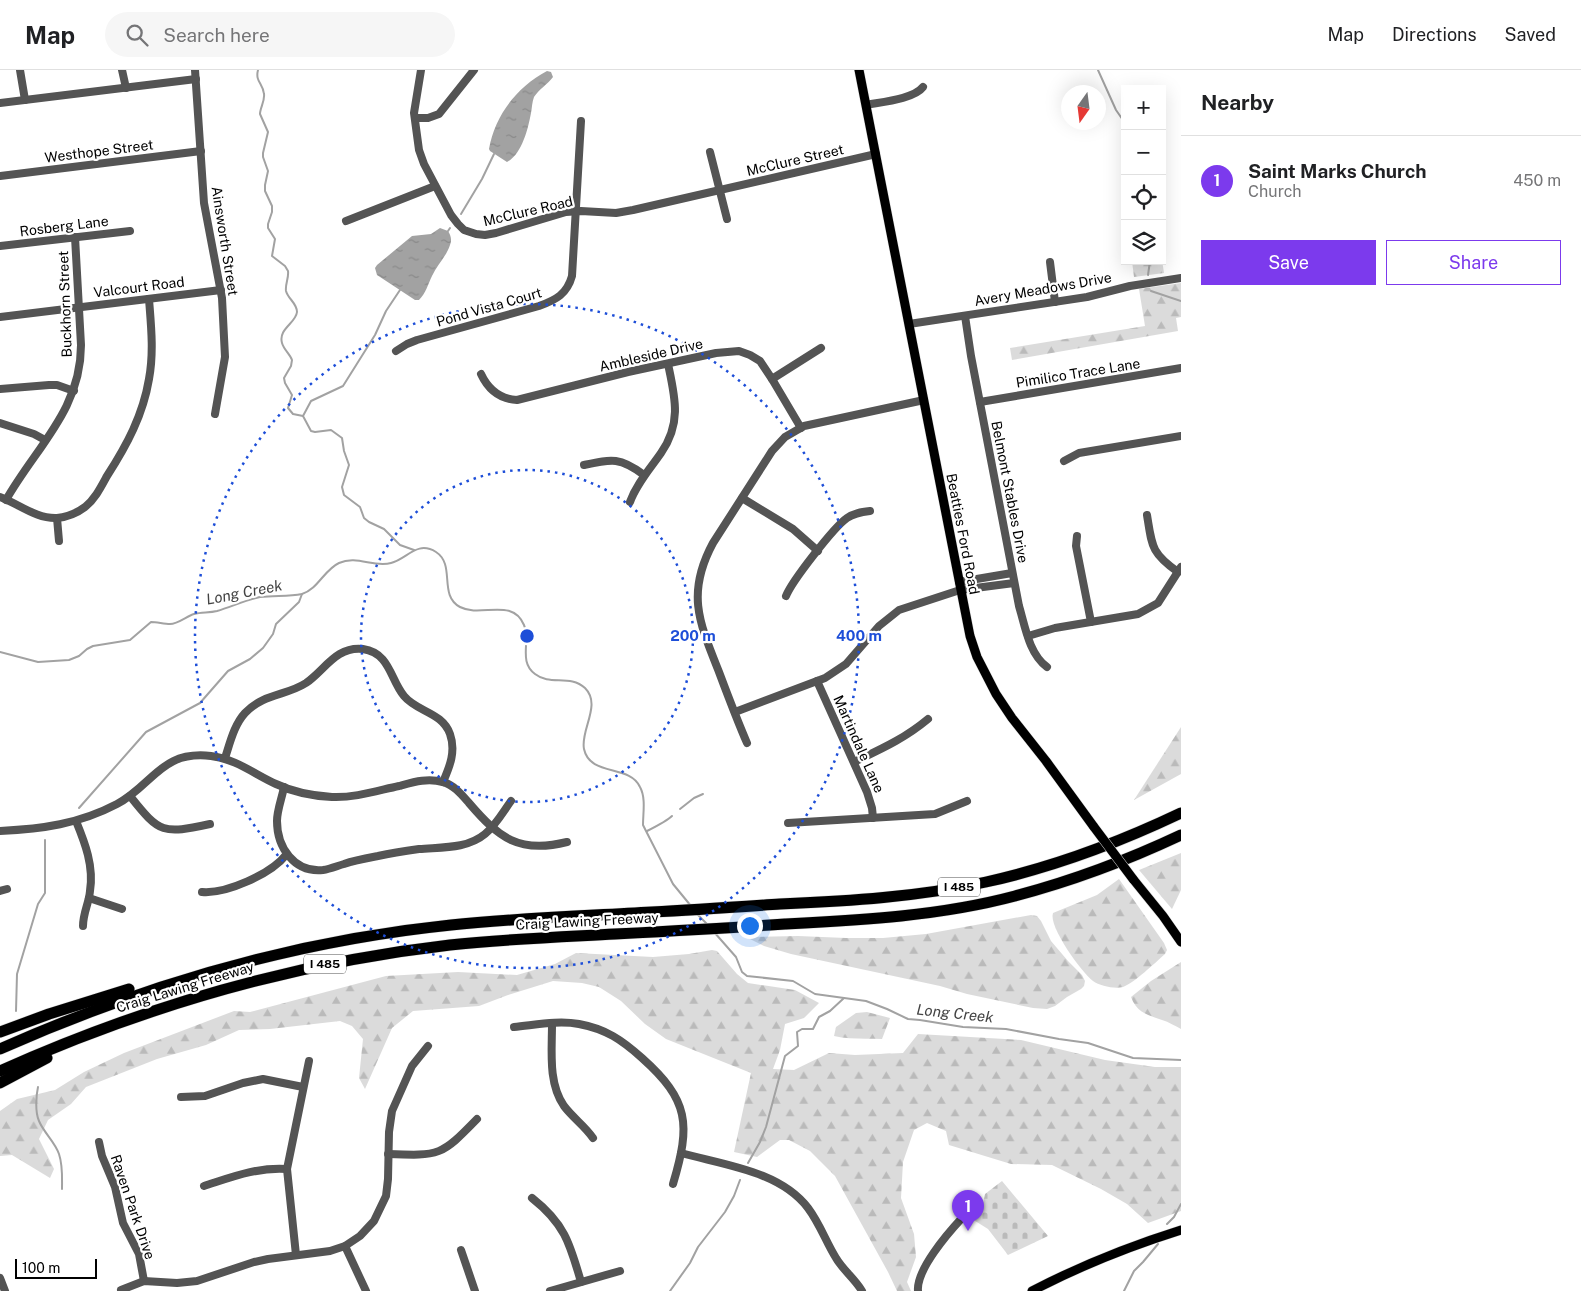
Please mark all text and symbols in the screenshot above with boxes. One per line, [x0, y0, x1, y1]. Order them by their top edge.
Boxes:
search box [105, 12, 455, 57]
text: Map [25, 21, 75, 49]
icon: search [123, 21, 151, 49]
text: Search here [163, 24, 270, 46]
text: Map [1327, 24, 1364, 45]
text: Directions [1392, 24, 1477, 45]
text: Saved [1505, 24, 1556, 45]
north arrow [1061, 85, 1106, 130]
map controls [1121, 85, 1166, 265]
button: + [1121, 85, 1166, 130]
text: Nearby [1201, 90, 1274, 115]
button: − [1121, 130, 1166, 175]
street label: Westhope Street [44, 136, 154, 166]
street label: McClure Street [745, 141, 845, 179]
text: Saint Marks Church [1248, 160, 1427, 182]
text: 1 [1214, 171, 1220, 190]
text: 450 m [1513, 171, 1561, 190]
button: locate [1121, 175, 1166, 220]
text: Church [1248, 182, 1302, 201]
street label: Ainsworth Street [208, 185, 242, 297]
street label: McClure Road [482, 193, 574, 229]
street label: Rosberg Lane [19, 213, 109, 239]
button: layers [1121, 220, 1166, 265]
button: Save [1201, 240, 1376, 285]
button: Share [1386, 240, 1561, 285]
street label: Buckhorn Street [55, 250, 75, 358]
street label: Avery Meadows Drive [973, 269, 1113, 309]
street label: Valcourt Road [93, 273, 185, 301]
street label: Pond Vista Court [434, 284, 544, 330]
street label: Ambleside Drive [598, 335, 704, 375]
street label: Pimilico Trace Lane [1015, 355, 1141, 391]
street label: Belmont Stables Drive [988, 420, 1032, 565]
street label: Beatties Ford Road [943, 472, 983, 596]
water label: Long Creek [205, 576, 284, 608]
centre of rings [518, 627, 536, 645]
text: 200 m [670, 627, 716, 644]
text: 400 m [836, 627, 882, 644]
street label: Martindale Lane [830, 693, 888, 795]
road number: I 485 [938, 878, 980, 896]
street label: Craig Lawing Freeway [515, 909, 660, 933]
your location [737, 913, 763, 939]
road number: I 485 [304, 954, 346, 974]
street label: Craig Lawing Freeway [114, 958, 256, 1016]
water label: Long Creek [916, 1001, 995, 1026]
street label: Raven Park Drive [108, 1152, 158, 1262]
pin: 1 [952, 1190, 984, 1231]
scale bar [15, 1256, 98, 1279]
text: 100 m [22, 1260, 60, 1276]

